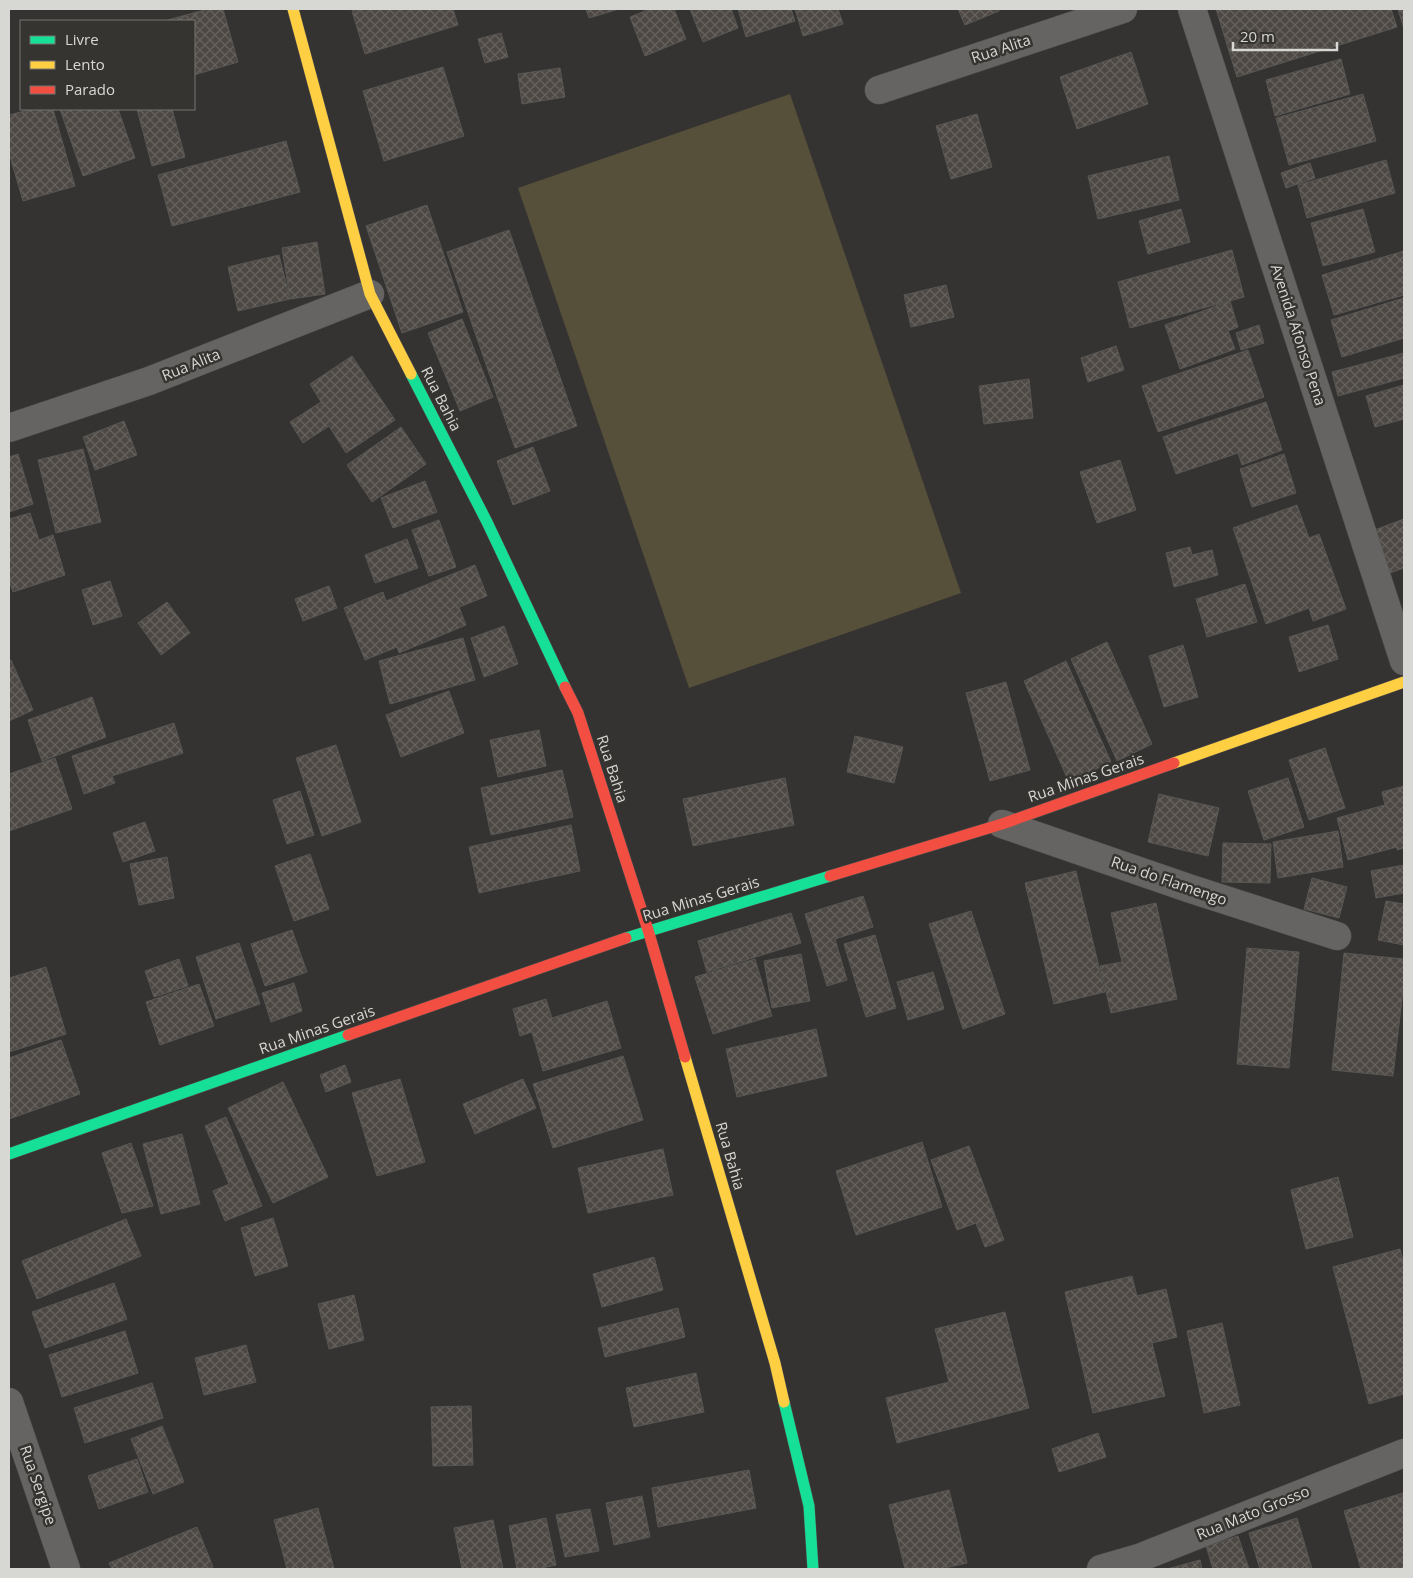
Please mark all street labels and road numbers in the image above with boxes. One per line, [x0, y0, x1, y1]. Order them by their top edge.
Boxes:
street label: Rua Alita [968, 29, 1033, 67]
street label: Avenida Afonso Pena [1267, 261, 1331, 408]
street label: Rua Alita [158, 343, 223, 385]
street label: Rua Bahia [417, 363, 467, 434]
street label: Rua Bahia [593, 732, 633, 805]
street label: Rua Minas Gerais [1025, 748, 1146, 806]
street label: Rua do Flamengo [1109, 851, 1230, 909]
street label: Rua Minas Gerais [640, 871, 762, 925]
street label: Rua Minas Gerais [256, 1000, 377, 1058]
street label: Rua Bahia [712, 1119, 750, 1192]
street label: Rua Sergipe [16, 1442, 62, 1527]
street label: Rua Mato Grosso [1193, 1480, 1312, 1544]

